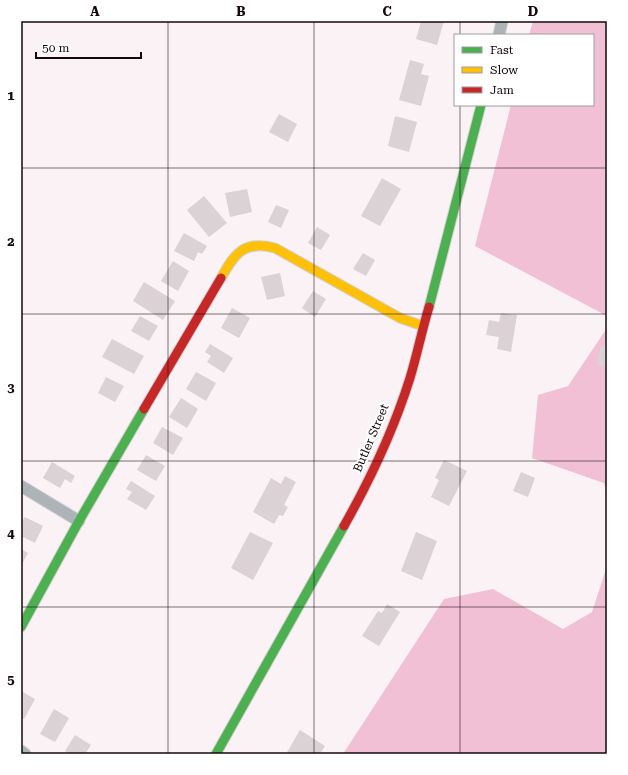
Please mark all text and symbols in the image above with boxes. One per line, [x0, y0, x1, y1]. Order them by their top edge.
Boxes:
text: A [90, 4, 100, 19]
text: B [236, 4, 246, 19]
text: C [382, 4, 392, 19]
text: D [528, 4, 538, 19]
scale bar [36, 34, 141, 60]
legend [454, 34, 594, 106]
text: 50 m [42, 41, 69, 55]
text: Fast [490, 43, 514, 57]
text: Slow [490, 63, 518, 77]
text: Jam [490, 83, 514, 97]
text: 1 [7, 88, 15, 103]
text: 2 [7, 234, 15, 249]
text: 3 [7, 380, 15, 395]
street label: Butler Street [350, 401, 392, 474]
text: 4 [7, 526, 15, 541]
text: 5 [7, 672, 15, 687]

